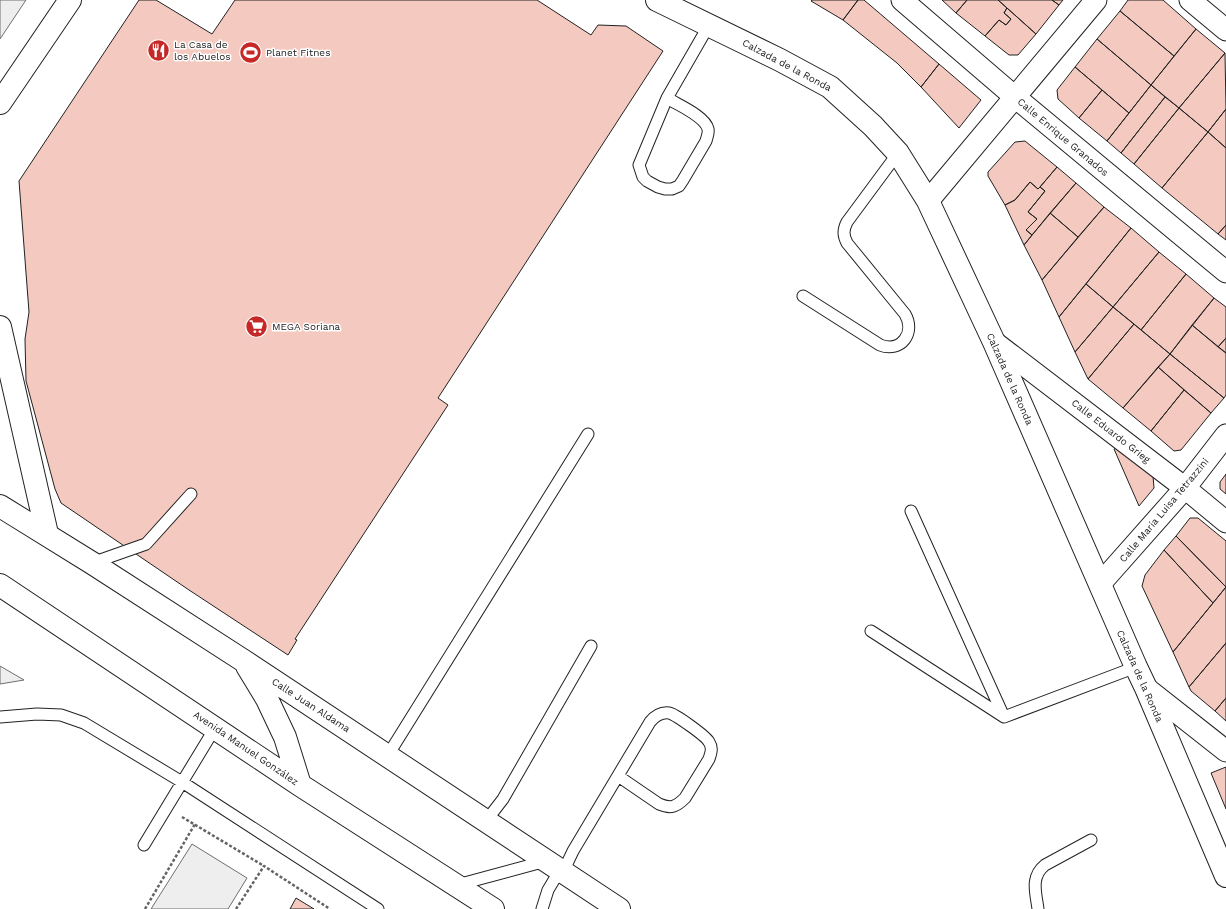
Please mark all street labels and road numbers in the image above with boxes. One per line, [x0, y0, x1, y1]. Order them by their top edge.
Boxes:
street label: Calzada de la Ronda [740, 37, 834, 93]
street label: Calle Enrique Granados [1015, 96, 1111, 178]
street label: Calzada de la Ronda [985, 331, 1035, 427]
street label: Calle Eduardo Grieg [1069, 397, 1153, 466]
street label: Calle María Luisa Tetrazzini [1117, 456, 1211, 564]
street label: Calzada de la Ronda [1115, 628, 1165, 724]
street label: Calle Juan Aldama [270, 676, 352, 735]
street label: Avenida Manuel González [191, 709, 301, 787]

